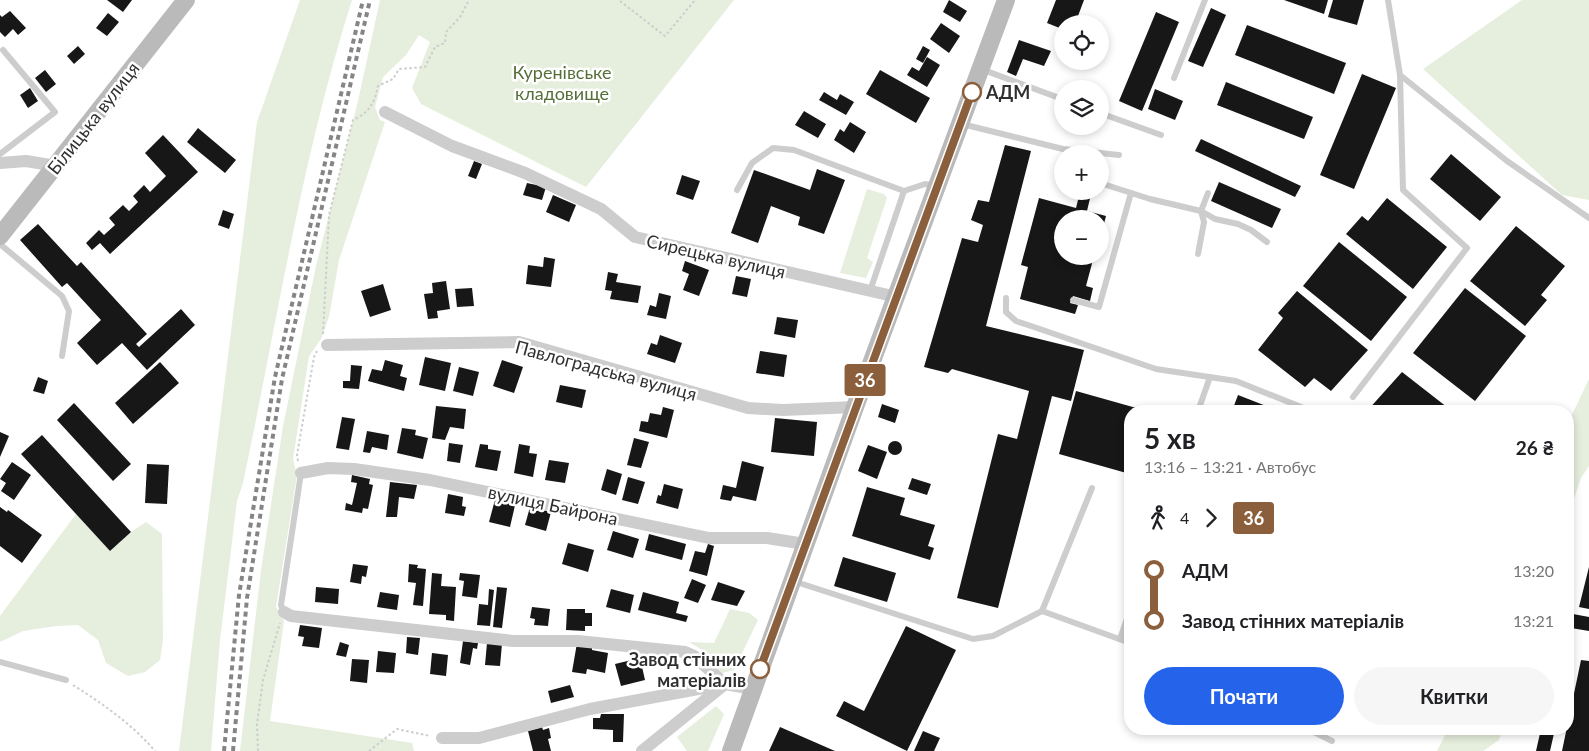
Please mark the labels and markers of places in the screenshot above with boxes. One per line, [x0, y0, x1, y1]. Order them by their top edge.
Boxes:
place label: АДМ [985, 81, 1030, 103]
marker: АДМ [962, 82, 982, 102]
place label: Завод стінних матеріалів [629, 648, 747, 691]
marker: Завод стінних матеріалів [750, 659, 770, 679]

